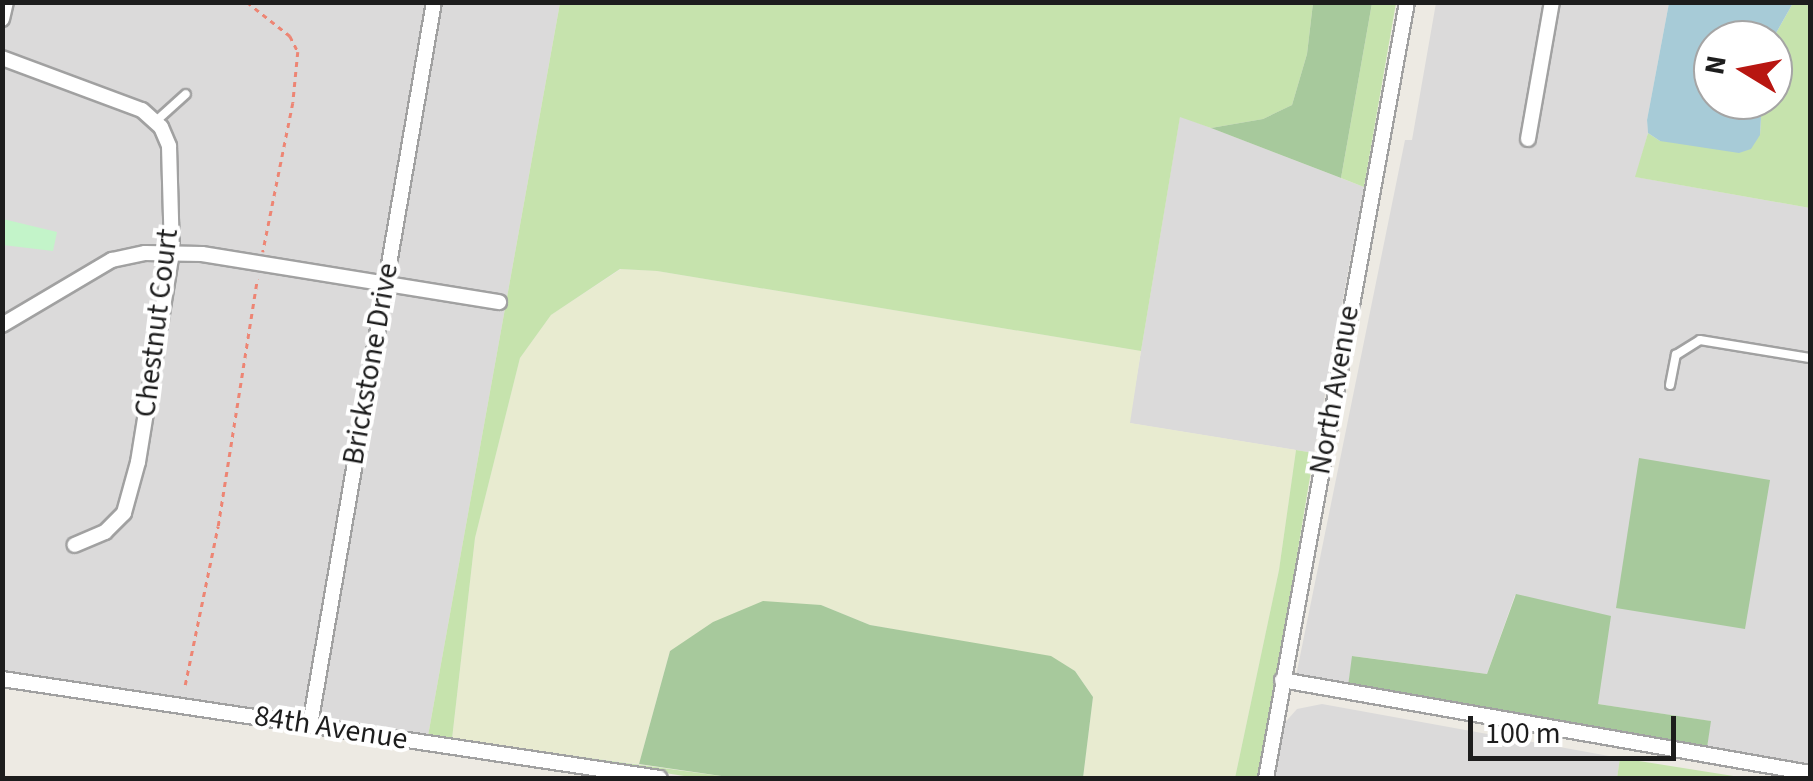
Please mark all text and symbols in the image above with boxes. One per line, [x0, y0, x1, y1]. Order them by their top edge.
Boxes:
north arrow [1693, 20, 1793, 120]
text: N [1694, 52, 1737, 78]
street label: Chestnut Court [128, 227, 186, 419]
street label: Brickstone Drive [336, 260, 406, 468]
street label: North Avenue [1302, 303, 1368, 477]
scale bar [1473, 696, 1680, 758]
street label: 84th Avenue [252, 698, 410, 758]
text: 100 m [1485, 712, 1561, 755]

